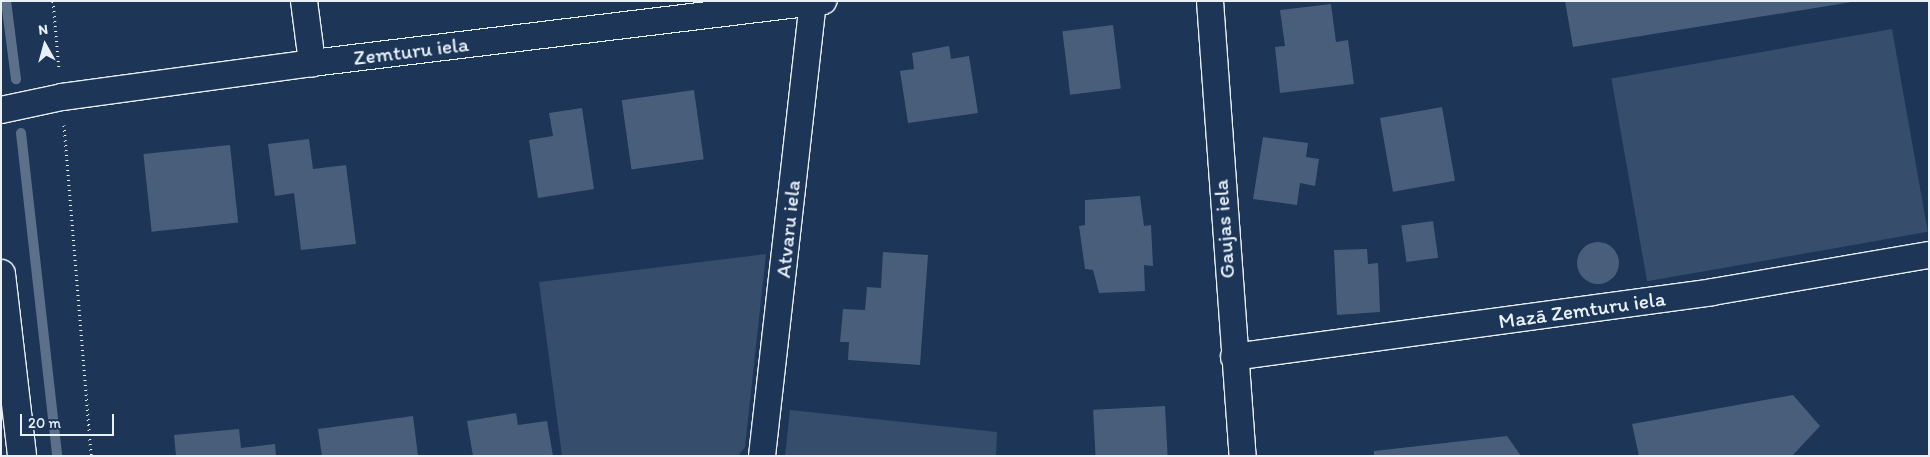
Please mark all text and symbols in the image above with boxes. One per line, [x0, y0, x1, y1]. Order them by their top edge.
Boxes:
north arrow [20, 20, 70, 70]
text: N [37, 21, 49, 39]
street label: Zemturu iela [352, 31, 470, 71]
street label: Atvaru iela [770, 179, 806, 279]
street label: Gaujas iela [1208, 179, 1240, 279]
street label: Mazā Zemturu iela [1497, 286, 1667, 334]
scale bar [22, 404, 116, 436]
text: 20 m [28, 414, 61, 432]

